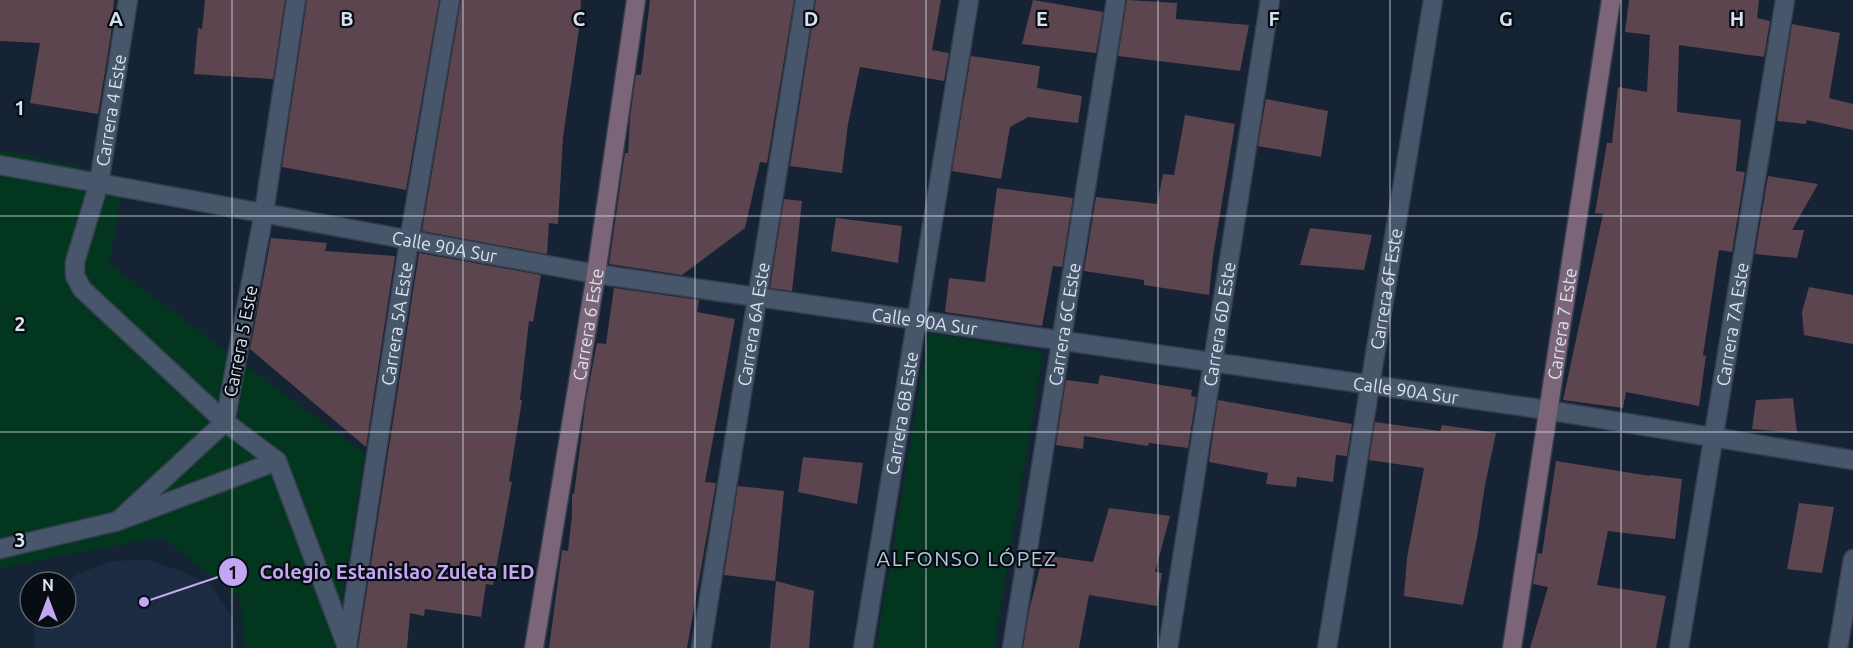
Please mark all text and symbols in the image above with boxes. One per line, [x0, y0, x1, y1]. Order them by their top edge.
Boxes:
text: A [109, 7, 123, 30]
text: B [340, 7, 354, 30]
text: C [573, 7, 586, 30]
text: D [804, 7, 818, 30]
text: E [1036, 7, 1048, 30]
text: F [1268, 7, 1280, 30]
text: G [1499, 7, 1513, 30]
text: H [1730, 7, 1744, 30]
street label: Carrera 4 Este [92, 53, 129, 168]
text: 1 [14, 96, 26, 119]
street label: Calle 90A Sur [390, 227, 499, 266]
street label: Carrera 6F Este [1366, 227, 1406, 351]
street label: Carrera 5A Este [377, 260, 416, 387]
street label: Carrera 6D Este [1199, 260, 1239, 388]
street label: Carrera 6A Este [733, 261, 773, 387]
street label: Carrera 6C Este [1044, 261, 1084, 387]
street label: Carrera 7A Este [1712, 261, 1752, 388]
street label: Carrera 7 Este [1543, 266, 1580, 381]
street label: Carrera 6 Este [569, 267, 607, 382]
street label: Carrera 5 Este [219, 284, 261, 398]
street label: Calle 90A Sur [871, 304, 979, 338]
text: 2 [14, 312, 26, 335]
street label: Carrera 6B Este [881, 350, 921, 476]
street label: Calle 90A Sur [1352, 372, 1460, 407]
text: 3 [14, 528, 26, 551]
district label: ALFONSO LÓPEZ [877, 546, 1057, 570]
callout: Colegio Estanislao Zuleta IED [218, 553, 547, 591]
text: Colegio Estanislao Zuleta IED [259, 560, 535, 583]
text: 1 [228, 562, 238, 582]
north arrow [18, 570, 78, 630]
text: N [42, 576, 54, 594]

